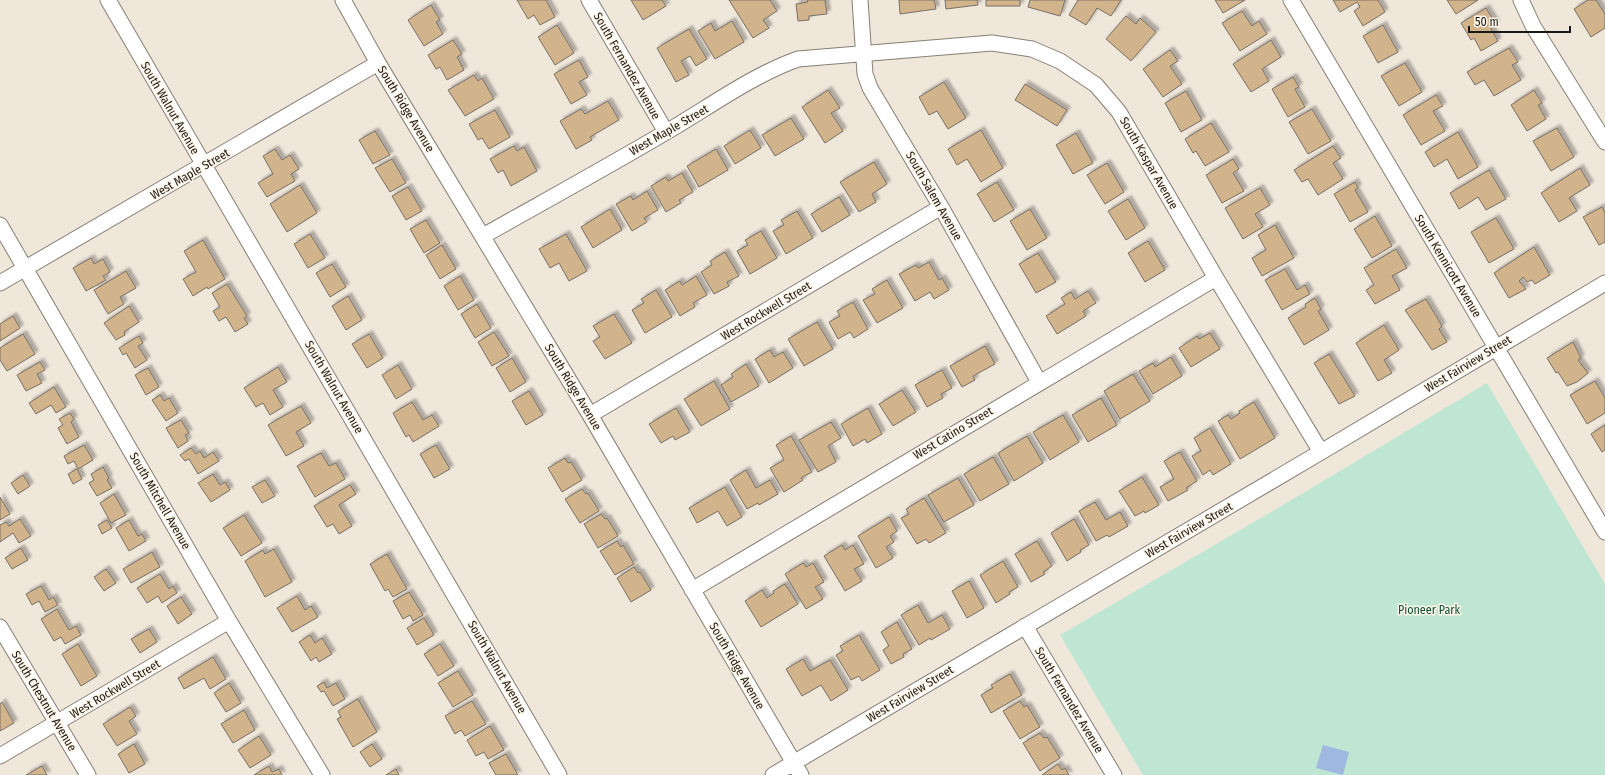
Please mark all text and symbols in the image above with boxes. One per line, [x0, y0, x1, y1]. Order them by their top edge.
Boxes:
scale bar [1469, 8, 1570, 34]
street label: South Fernandez Avenue [591, 10, 663, 122]
text: 50 m [1475, 15, 1499, 29]
street label: South Walnut Avenue [138, 59, 202, 157]
street label: South Ridge Avenue [375, 63, 437, 155]
street label: West Maple Street [627, 102, 711, 158]
street label: South Kaspar Avenue [1117, 114, 1181, 212]
street label: West Maple Street [148, 146, 232, 202]
street label: South Salem Avenue [903, 149, 965, 243]
street label: South Kennicott Avenue [1412, 212, 1484, 320]
street label: West Rockwell Street [718, 279, 814, 343]
street label: West Fairview Street [1422, 333, 1514, 395]
street label: South Walnut Avenue [302, 338, 366, 436]
street label: South Ridge Avenue [542, 341, 604, 433]
street label: West Catino Street [911, 404, 995, 462]
street label: South Mitchell Avenue [127, 450, 193, 552]
street label: West Fairview Street [1143, 499, 1235, 561]
park label: Pioneer Park [1398, 603, 1460, 617]
street label: South Walnut Avenue [465, 618, 529, 716]
street label: South Ridge Avenue [706, 620, 768, 712]
street label: South Fernandez Avenue [1032, 645, 1106, 756]
street label: South Chestnut Avenue [9, 648, 79, 754]
street label: West Rockwell Street [67, 657, 163, 721]
street label: West Fairview Street [864, 663, 956, 725]

